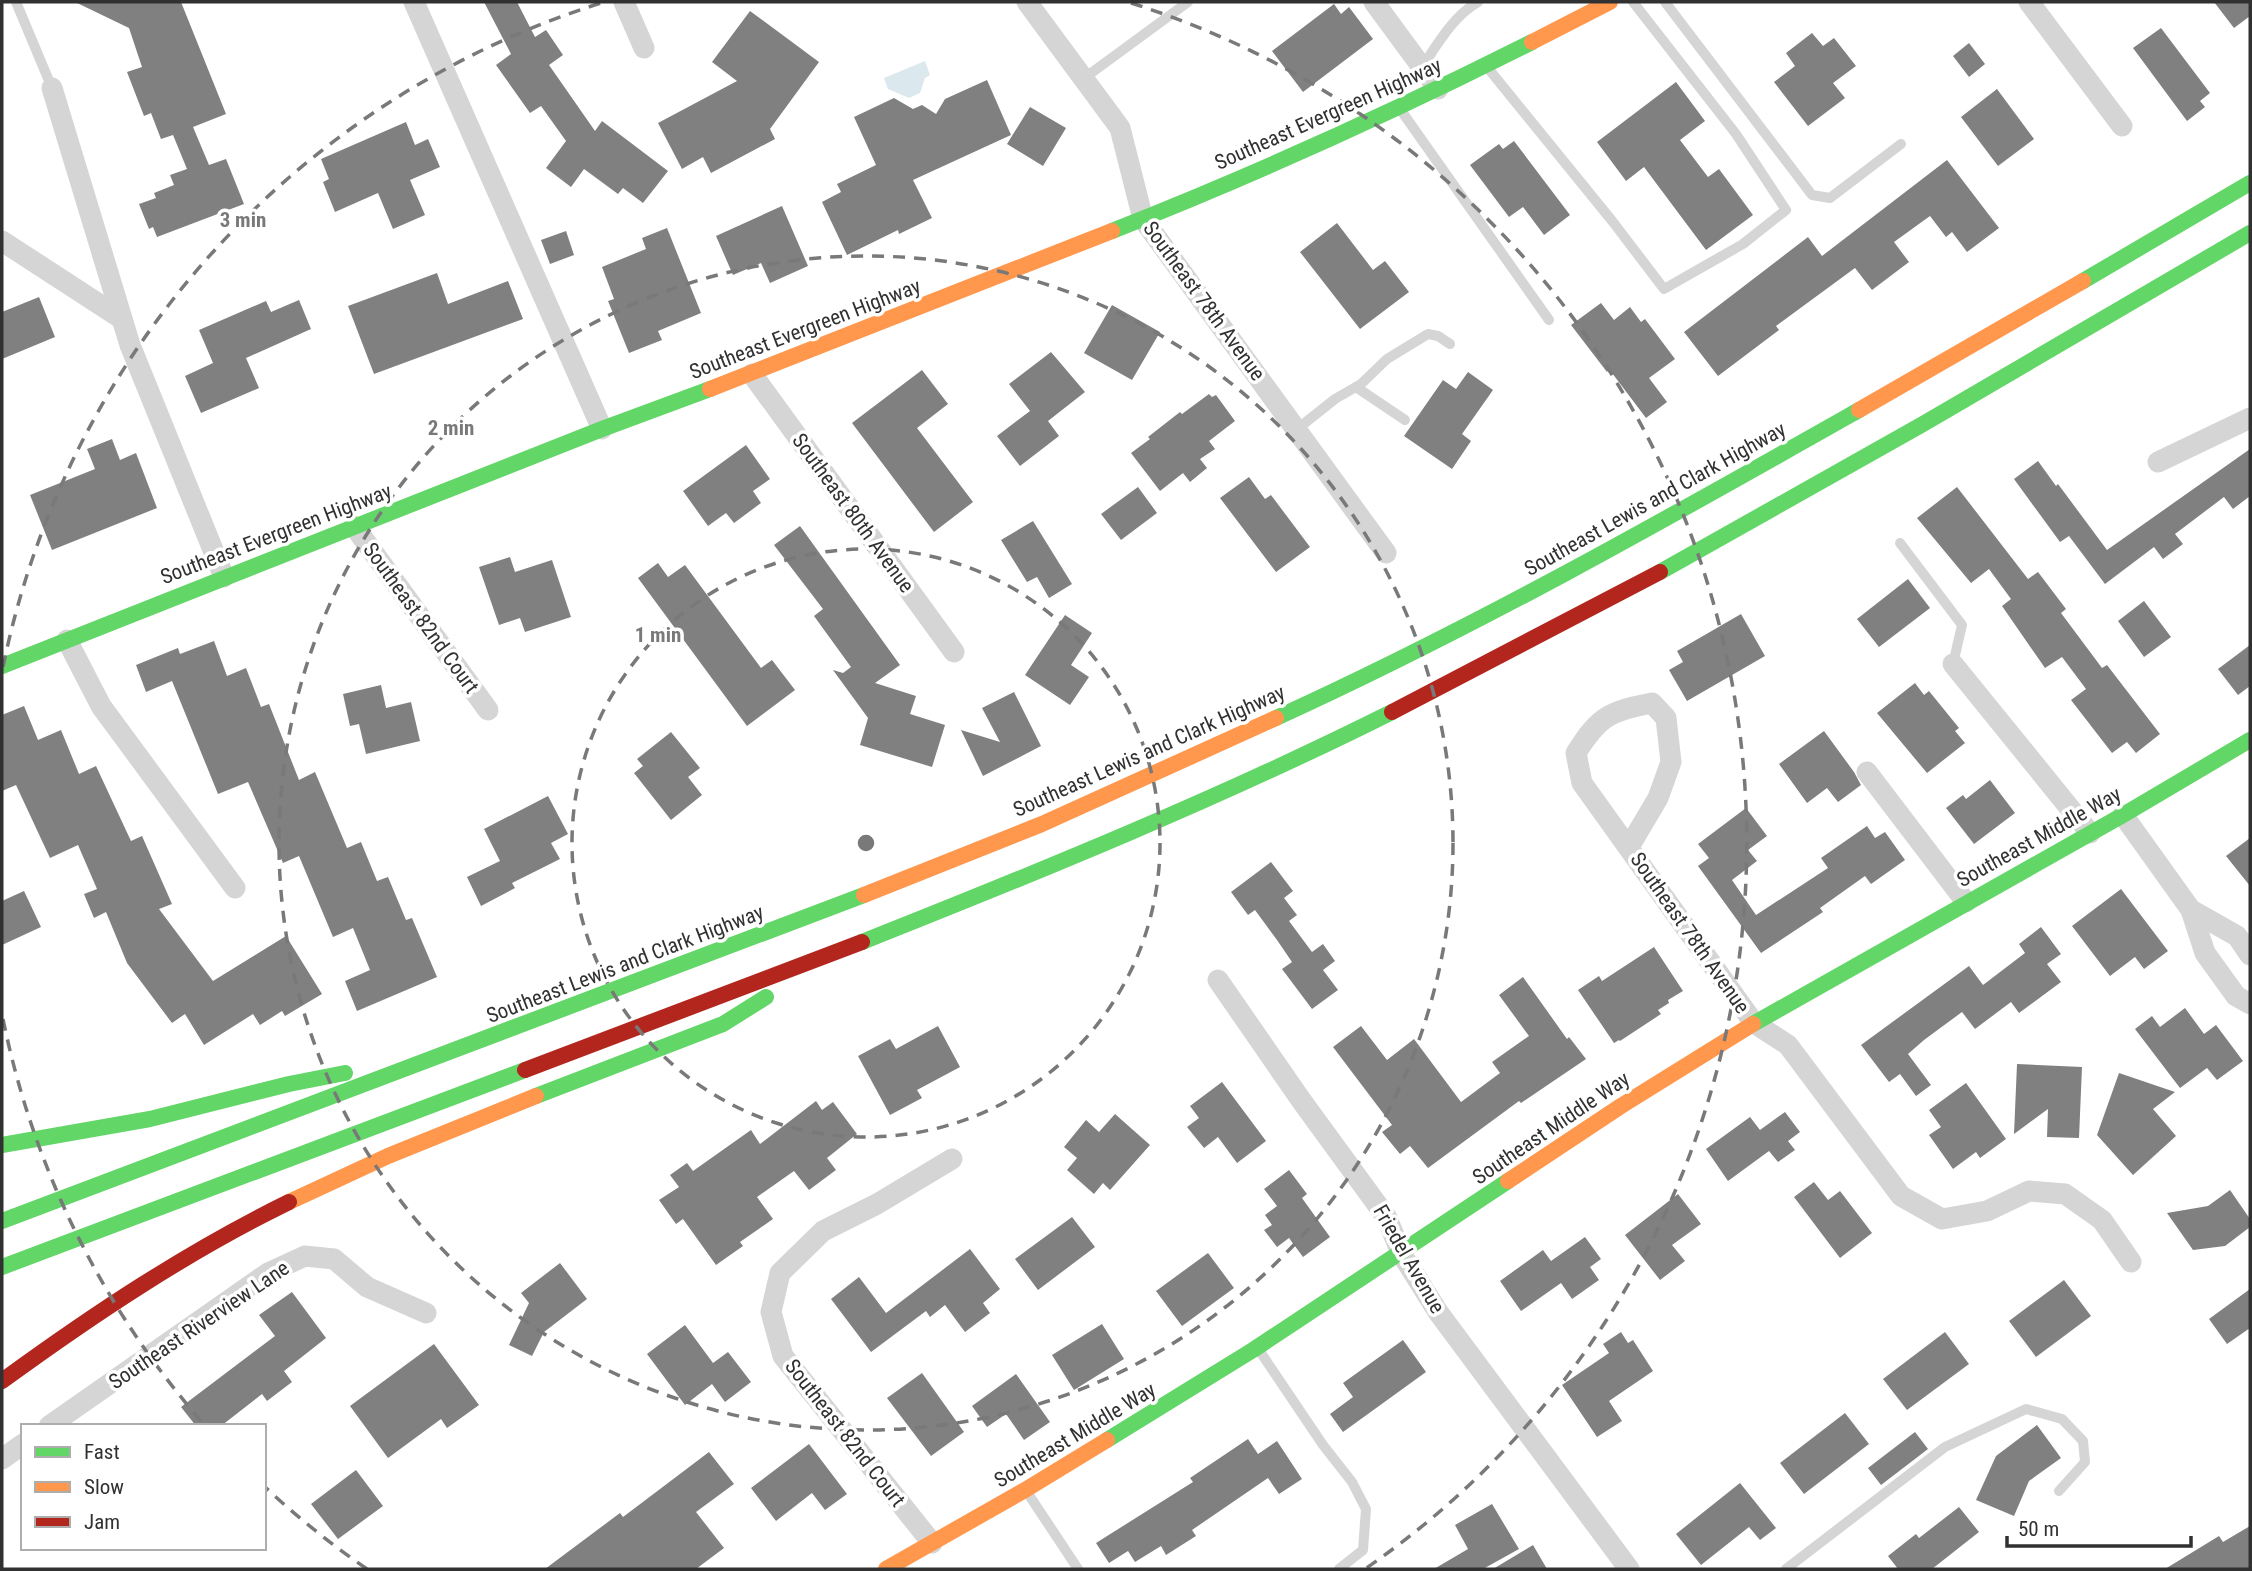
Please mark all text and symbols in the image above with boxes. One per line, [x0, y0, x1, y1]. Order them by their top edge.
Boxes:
street label: Southeast Evergreen Highway [1211, 53, 1445, 175]
text: 3 min [220, 208, 266, 232]
street label: Southeast 78th Avenue [1138, 217, 1270, 385]
street label: Southeast Evergreen Highway [686, 274, 924, 384]
text: 2 min [428, 416, 474, 440]
street label: Southeast Lewis and Clark Highway [1520, 417, 1790, 581]
street label: Southeast 80th Avenue [787, 429, 919, 597]
street label: Southeast Evergreen Highway [157, 479, 395, 589]
street label: Southeast 82nd Court [358, 538, 484, 698]
text: 1 min [635, 623, 681, 647]
street label: Southeast Lewis and Clark Highway [1009, 680, 1289, 822]
street label: Southeast Middle Way [1953, 782, 2125, 892]
centre of rings [854, 831, 878, 855]
street label: Southeast 78th Avenue [1625, 848, 1755, 1018]
street label: Southeast Lewis and Clark Highway [483, 900, 767, 1028]
street label: Southeast Middle Way [1468, 1067, 1634, 1189]
street label: Friedel Avenue [1368, 1200, 1450, 1318]
street label: Southeast Riverview Lane [104, 1256, 294, 1394]
street label: Southeast 82nd Court [780, 1355, 910, 1511]
street label: Southeast Middle Way [990, 1377, 1160, 1493]
legend [21, 1424, 266, 1550]
text: Fast [84, 1440, 120, 1464]
text: Slow [84, 1475, 124, 1499]
scale bar [2007, 1504, 2191, 1548]
text: Jam [84, 1510, 120, 1534]
text: 50 m [2018, 1517, 2059, 1541]

